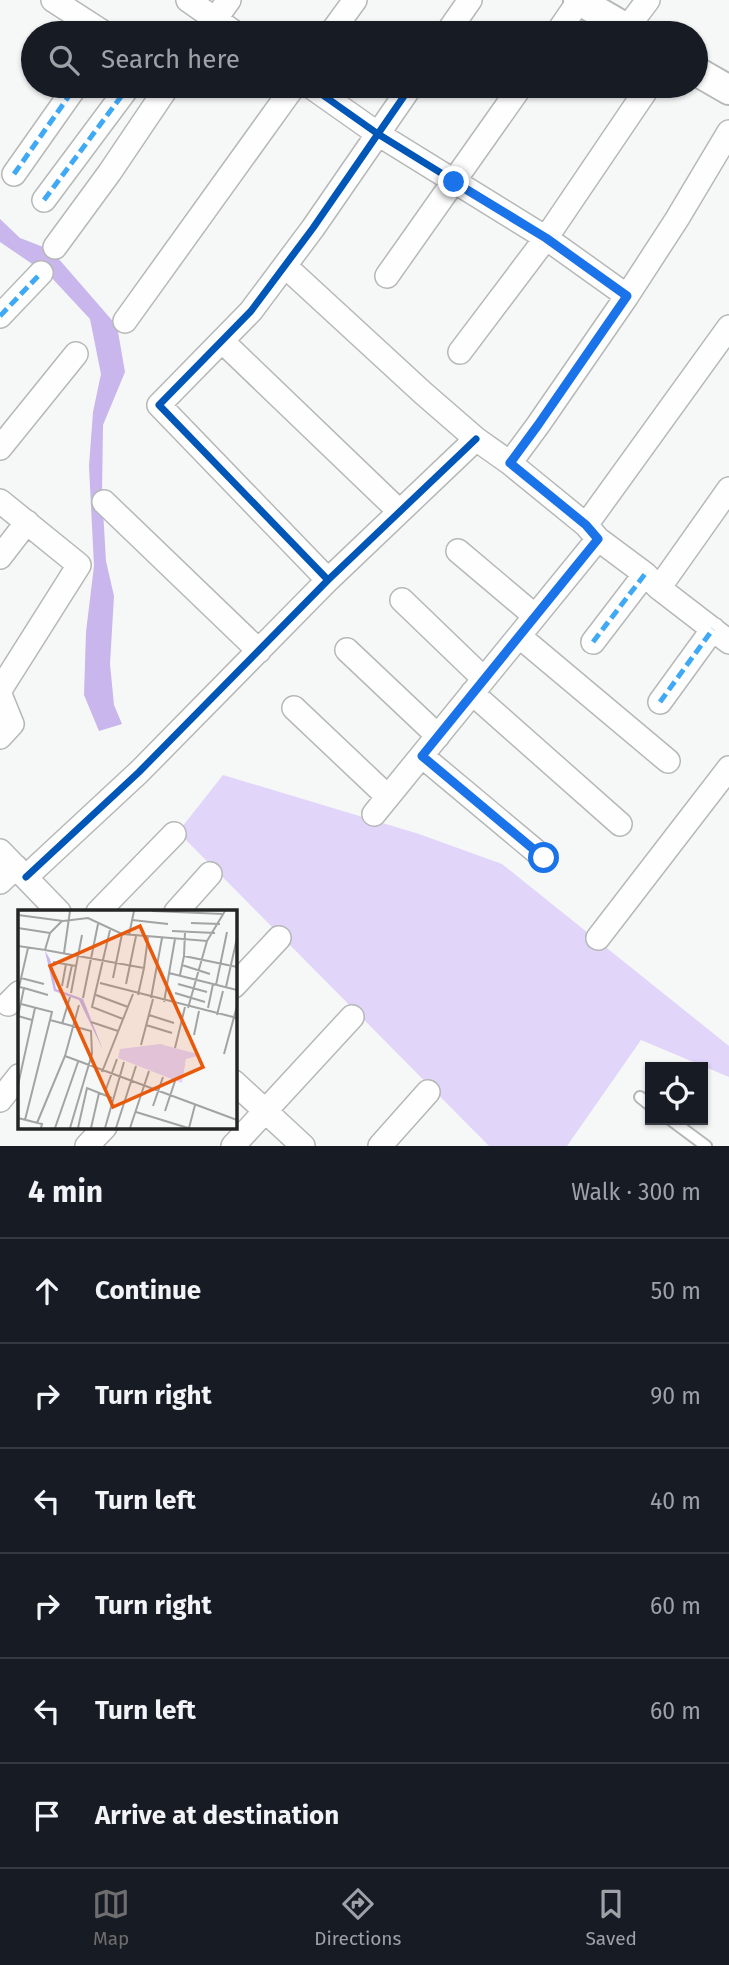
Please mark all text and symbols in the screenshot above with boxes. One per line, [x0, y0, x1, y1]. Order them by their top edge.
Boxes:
search box [21, 21, 708, 98]
icon: search [45, 41, 83, 79]
text: Search here [101, 44, 240, 75]
route end [438, 166, 469, 197]
route start [528, 842, 559, 873]
inset map [18, 910, 236, 1128]
map controls [645, 1062, 708, 1125]
button: locate [645, 1062, 708, 1125]
text: 4 min [28, 1174, 103, 1210]
text: Walk · 300 m [571, 1178, 701, 1206]
icon: ahead [28, 1272, 66, 1310]
text: Continue [95, 1275, 201, 1306]
text: 50 m [651, 1277, 701, 1305]
icon: right [28, 1377, 66, 1415]
text: Turn right [95, 1380, 212, 1411]
text: 90 m [650, 1382, 701, 1410]
icon: left [28, 1482, 66, 1520]
text: Turn left [95, 1485, 196, 1516]
text: 40 m [650, 1487, 701, 1515]
icon: right [28, 1587, 66, 1625]
text: Turn right [95, 1590, 212, 1621]
text: 60 m [650, 1592, 701, 1620]
icon: left [28, 1692, 66, 1730]
text: Turn left [95, 1695, 196, 1726]
text: 60 m [650, 1697, 701, 1725]
icon: arrive [28, 1797, 66, 1835]
text: Arrive at destination [95, 1800, 339, 1831]
tab: Map [92, 1885, 130, 1950]
tab: Directions [314, 1885, 401, 1950]
tab: Saved [586, 1885, 637, 1950]

